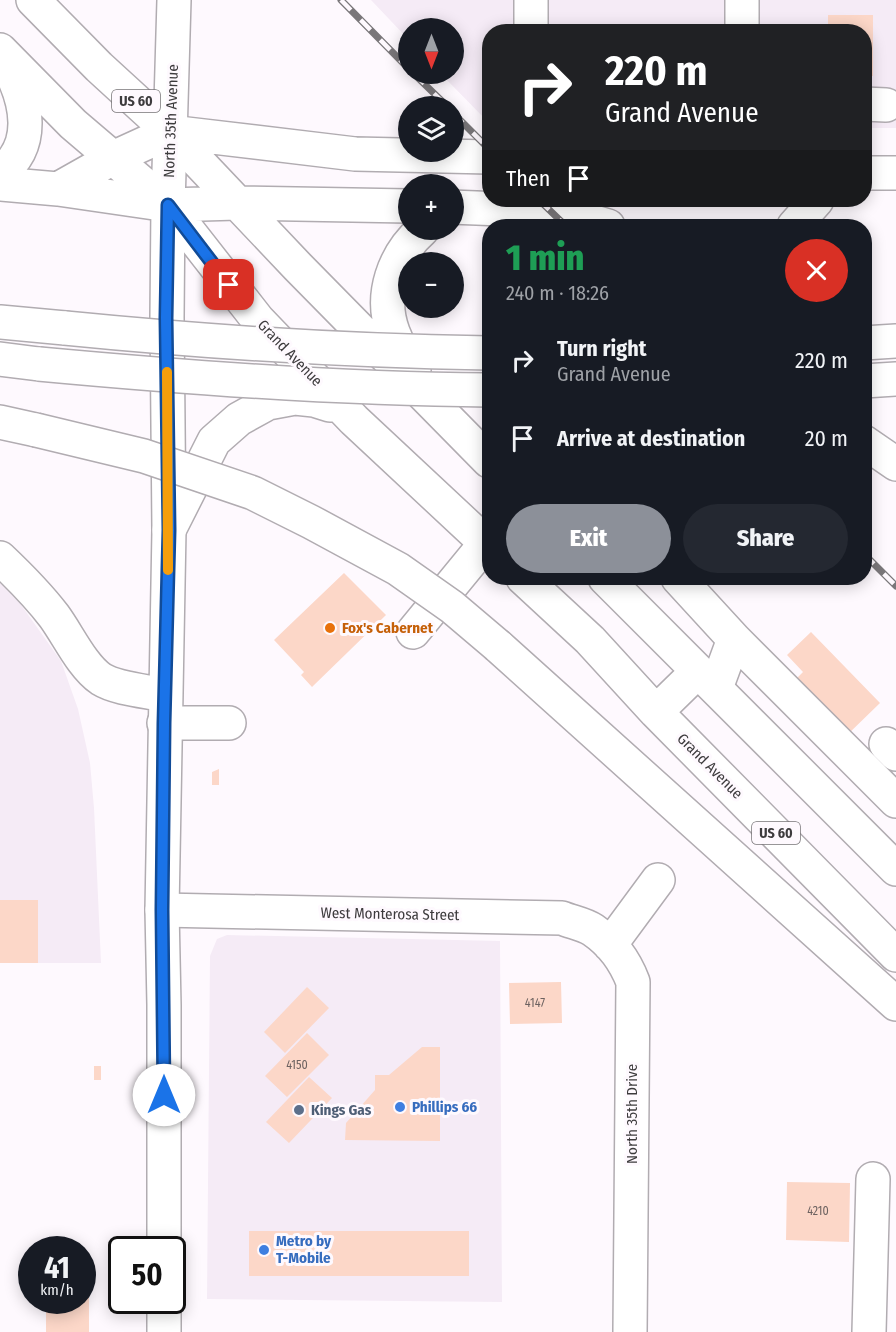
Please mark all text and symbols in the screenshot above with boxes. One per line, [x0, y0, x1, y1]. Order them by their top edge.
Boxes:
north arrow [398, 18, 464, 84]
map controls [398, 18, 464, 318]
text: 220 m [605, 46, 708, 96]
icon: right [506, 48, 584, 126]
street label: North 35th Avenue [160, 64, 182, 178]
road number: US 60 [112, 90, 160, 112]
button: layers [398, 96, 464, 162]
text: Grand Avenue [605, 97, 758, 129]
icon: arrive [562, 162, 595, 195]
text: Then [506, 165, 550, 192]
button: + [398, 174, 464, 240]
text: 1 min [506, 236, 584, 280]
button: close [785, 239, 848, 302]
button: − [398, 252, 464, 318]
pin [203, 259, 254, 310]
icon: arrive [212, 268, 245, 301]
text: 240 m · 18:26 [506, 281, 609, 305]
street label: Grand Avenue [254, 316, 326, 390]
text: Turn right [557, 335, 646, 362]
icon: right [506, 344, 539, 377]
text: 220 m [795, 347, 848, 374]
text: Grand Avenue [557, 362, 671, 386]
icon: arrive [506, 422, 539, 455]
text: Arrive at destination [557, 425, 745, 452]
text: 20 m [805, 425, 848, 452]
button: Exit [506, 504, 671, 573]
button: Share [683, 504, 848, 573]
place label: Fox's Cabernet [342, 619, 434, 637]
marker: Fox's Cabernet [323, 621, 337, 635]
street label: Grand Avenue [673, 729, 747, 803]
road number: US 60 [752, 822, 800, 844]
street label: West Monterosa Street [321, 904, 460, 924]
house number: 4147 [525, 996, 545, 1010]
house number: 4150 [286, 1058, 308, 1072]
position arrow [132, 1063, 196, 1127]
street label: North 35th Drive [623, 1064, 641, 1164]
place label: Phillips 66 [412, 1098, 477, 1116]
marker: Phillips 66 [393, 1100, 407, 1114]
place label: Kings Gas [311, 1101, 372, 1119]
marker: Kings Gas [292, 1103, 306, 1117]
house number: 4210 [807, 1204, 829, 1218]
place label: Metro by T-Mobile [276, 1232, 332, 1267]
speed limit sign: 50 [108, 1236, 186, 1314]
marker: Metro by T-Mobile [257, 1243, 271, 1257]
text: 41 [44, 1250, 70, 1286]
text: km/h [40, 1281, 74, 1299]

